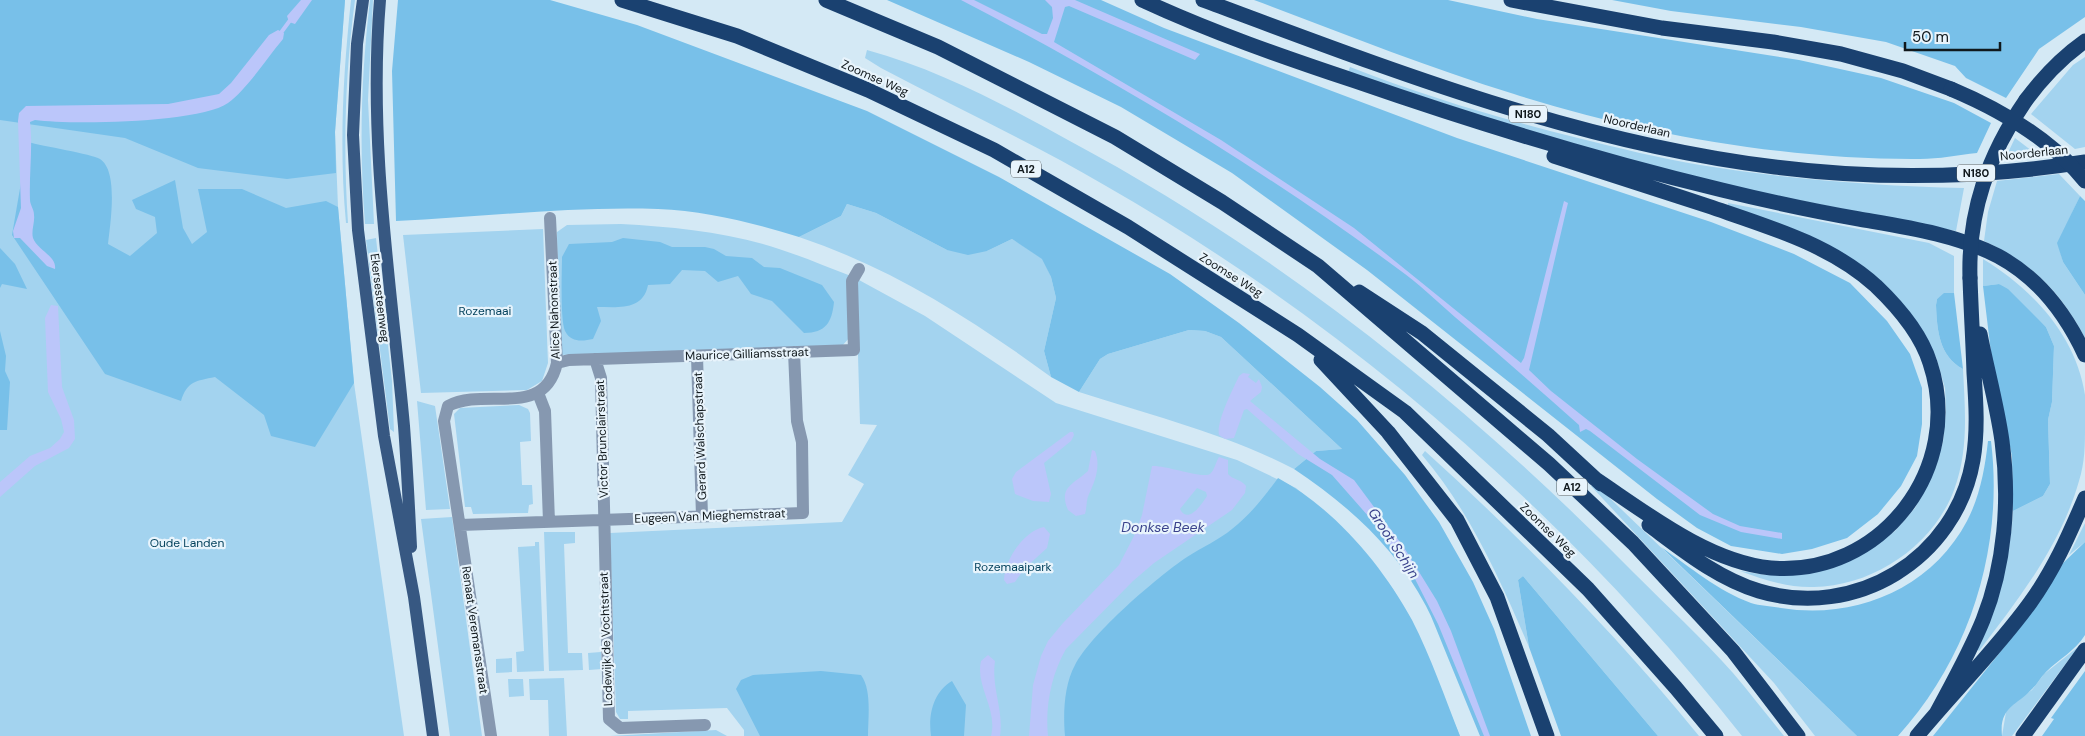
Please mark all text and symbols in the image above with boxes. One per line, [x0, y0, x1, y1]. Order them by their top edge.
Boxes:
scale bar [1905, 20, 2000, 52]
text: 50 m [1912, 27, 1949, 47]
street label: Zoomse Weg [839, 56, 911, 100]
road number: N180 [1509, 106, 1547, 122]
street label: Noorderlaan [1602, 111, 1672, 141]
street label: Noorderlaan [1999, 141, 2069, 165]
road number: A12 [1011, 160, 1041, 178]
road number: N180 [1957, 164, 1995, 182]
street label: Zoomse Weg [1196, 249, 1266, 301]
street label: Ekersesteenweg [367, 253, 393, 344]
street label: Alice Nahonstraat [544, 260, 564, 360]
park label: Rozemaai [459, 303, 512, 319]
street label: Maurice Gilliamsstraat [685, 344, 809, 364]
street label: Gerard Walschapstraat [690, 371, 710, 500]
street label: Victor Brunclairstraat [592, 379, 612, 498]
road number: A12 [1557, 478, 1587, 496]
street label: Zoomse Weg [1517, 499, 1580, 561]
water label: Groot Schijn [1365, 504, 1423, 582]
street label: Eugeen Van Mieghemstraat [634, 505, 786, 527]
water label: Donkse Beek [1121, 518, 1205, 536]
park label: Oude Landen [150, 535, 224, 551]
park label: Rozemaaipark [974, 559, 1052, 575]
street label: Renaat Veremansstraat [458, 565, 492, 695]
street label: Lodewijk de Vochtstraat [596, 571, 616, 706]

